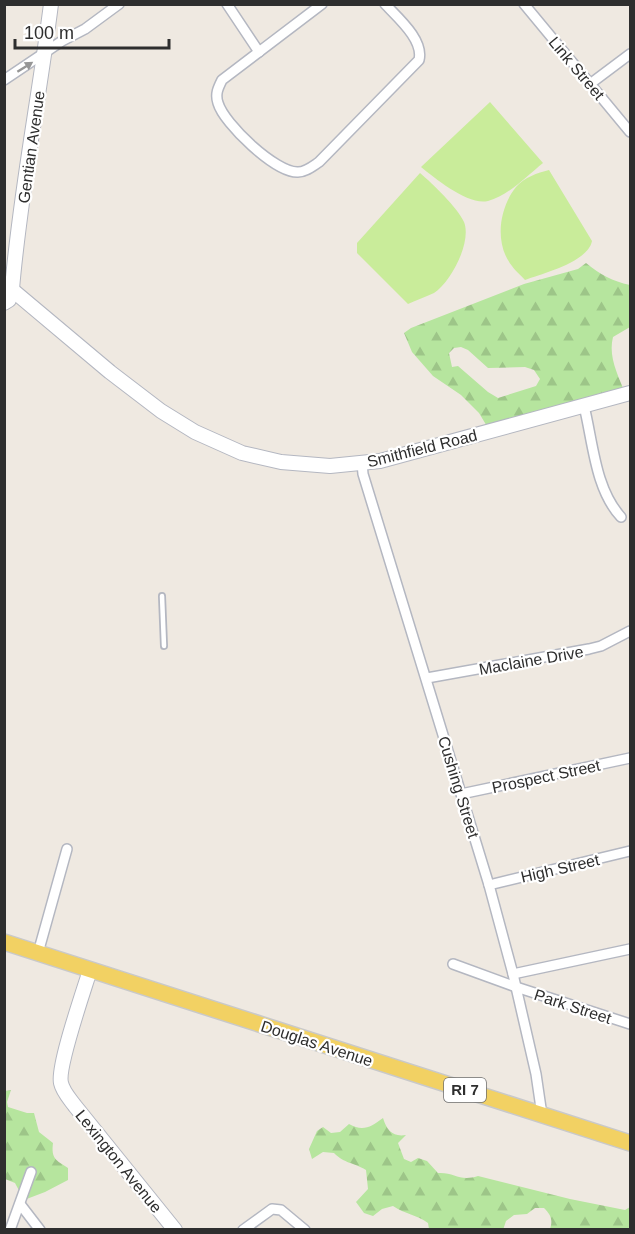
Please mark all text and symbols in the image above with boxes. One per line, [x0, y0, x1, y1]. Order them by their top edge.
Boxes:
scale bar [15, 12, 170, 50]
text: 100 m [24, 23, 74, 43]
street label: Link Street [546, 34, 608, 104]
one-way arrow [17, 62, 33, 73]
street label: Gentian Avenue [15, 90, 48, 204]
street label: Smithfield Road [365, 427, 479, 470]
street label: Maclaine Drive [478, 643, 585, 678]
street label: Cushing Street [435, 734, 482, 841]
street label: Prospect Street [490, 757, 602, 796]
street label: High Street [519, 851, 602, 886]
street label: Park Street [532, 986, 614, 1027]
street label: Douglas Avenue [259, 1017, 375, 1070]
road number: RI 7 [444, 1078, 486, 1102]
street label: Lexington Avenue [72, 1107, 165, 1216]

